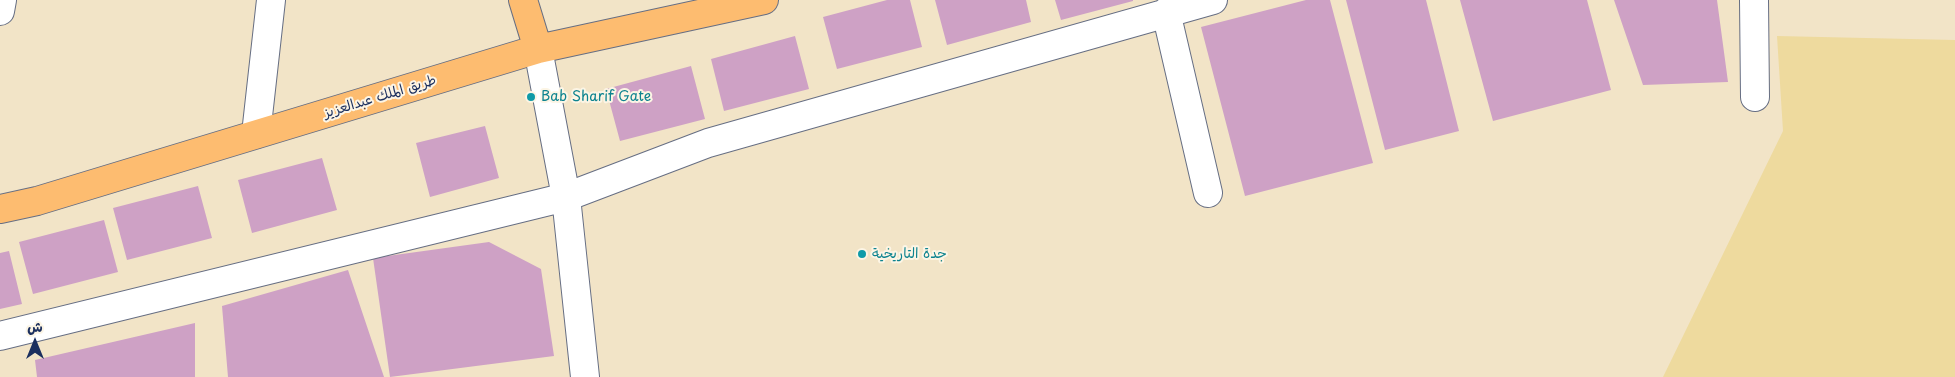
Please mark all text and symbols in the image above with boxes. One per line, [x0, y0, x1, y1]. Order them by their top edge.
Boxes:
street label: طريق الملك عبدالعزيز [322, 72, 438, 122]
place label: Bab Sharif Gate [541, 89, 651, 105]
marker: Bab Sharif Gate [525, 91, 537, 103]
place label: جدة التاريخية [872, 246, 947, 262]
marker: جدة التاريخية [856, 248, 868, 260]
text: ش [27, 316, 43, 337]
north arrow [10, 317, 60, 367]

